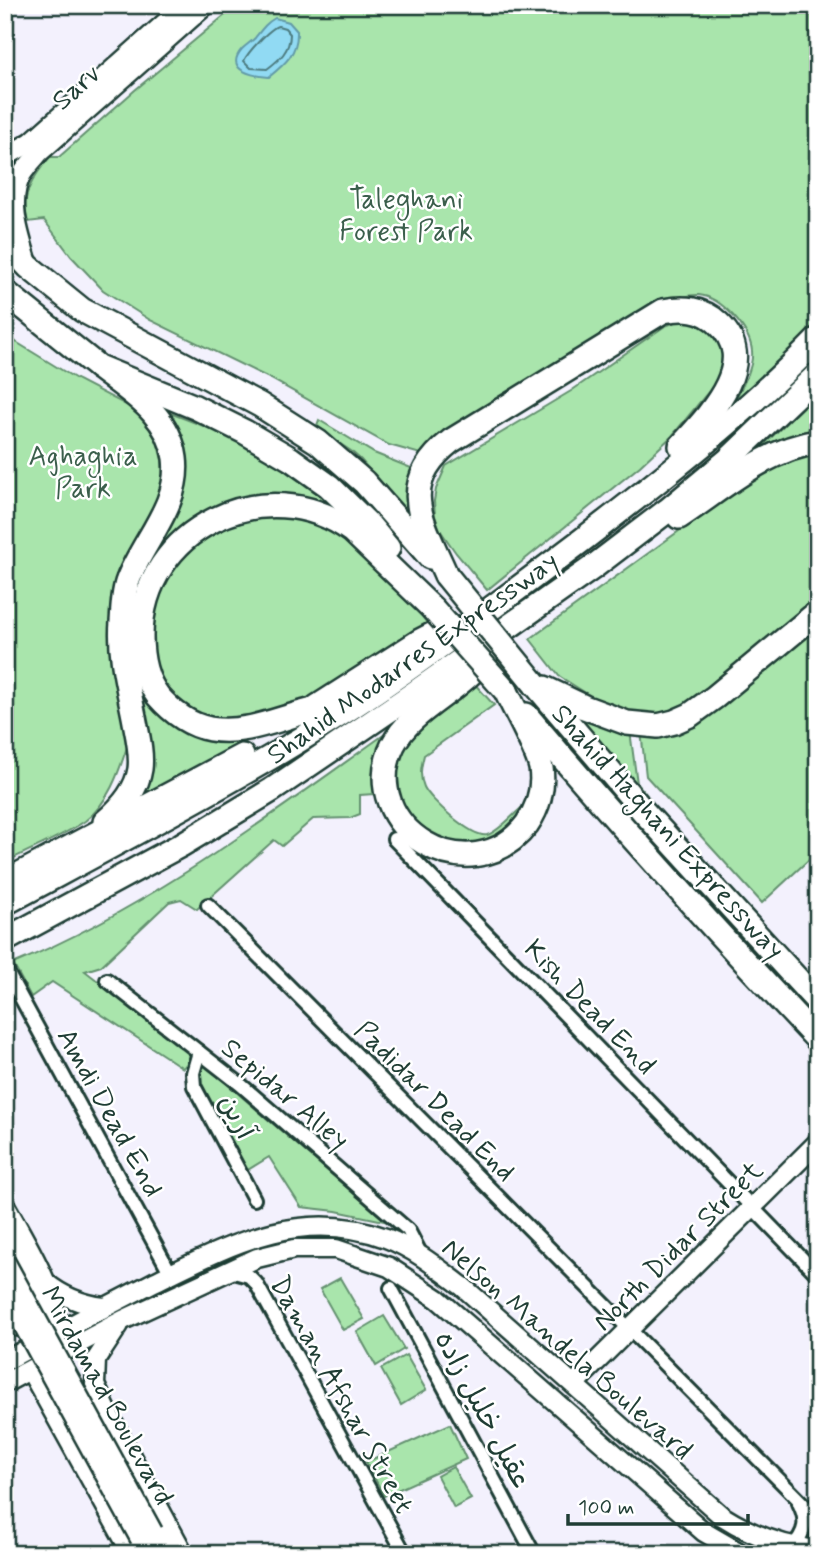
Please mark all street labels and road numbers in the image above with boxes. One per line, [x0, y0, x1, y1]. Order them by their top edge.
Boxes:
street label: Sarv [45, 56, 109, 119]
street label: Shahid Modarres Expressway [260, 544, 567, 774]
street label: Shahid Haghani Expressway [541, 697, 792, 970]
street label: Kish Dead End [515, 932, 663, 1084]
street label: Padidar Dead End [346, 1013, 523, 1190]
street label: Amdi Dead End [47, 1022, 171, 1204]
street label: Sepidar Alley [213, 1031, 356, 1159]
street label: آرین [209, 1088, 263, 1147]
street label: North Didar Street [586, 1153, 772, 1340]
street label: Nelson Mandela Boulevard [433, 1231, 700, 1469]
street label: Daman Afshar Street [260, 1270, 422, 1521]
street label: Mirdamad Boulevard [30, 1280, 181, 1512]
street label: عقیل خلیل زاده [425, 1325, 539, 1495]

